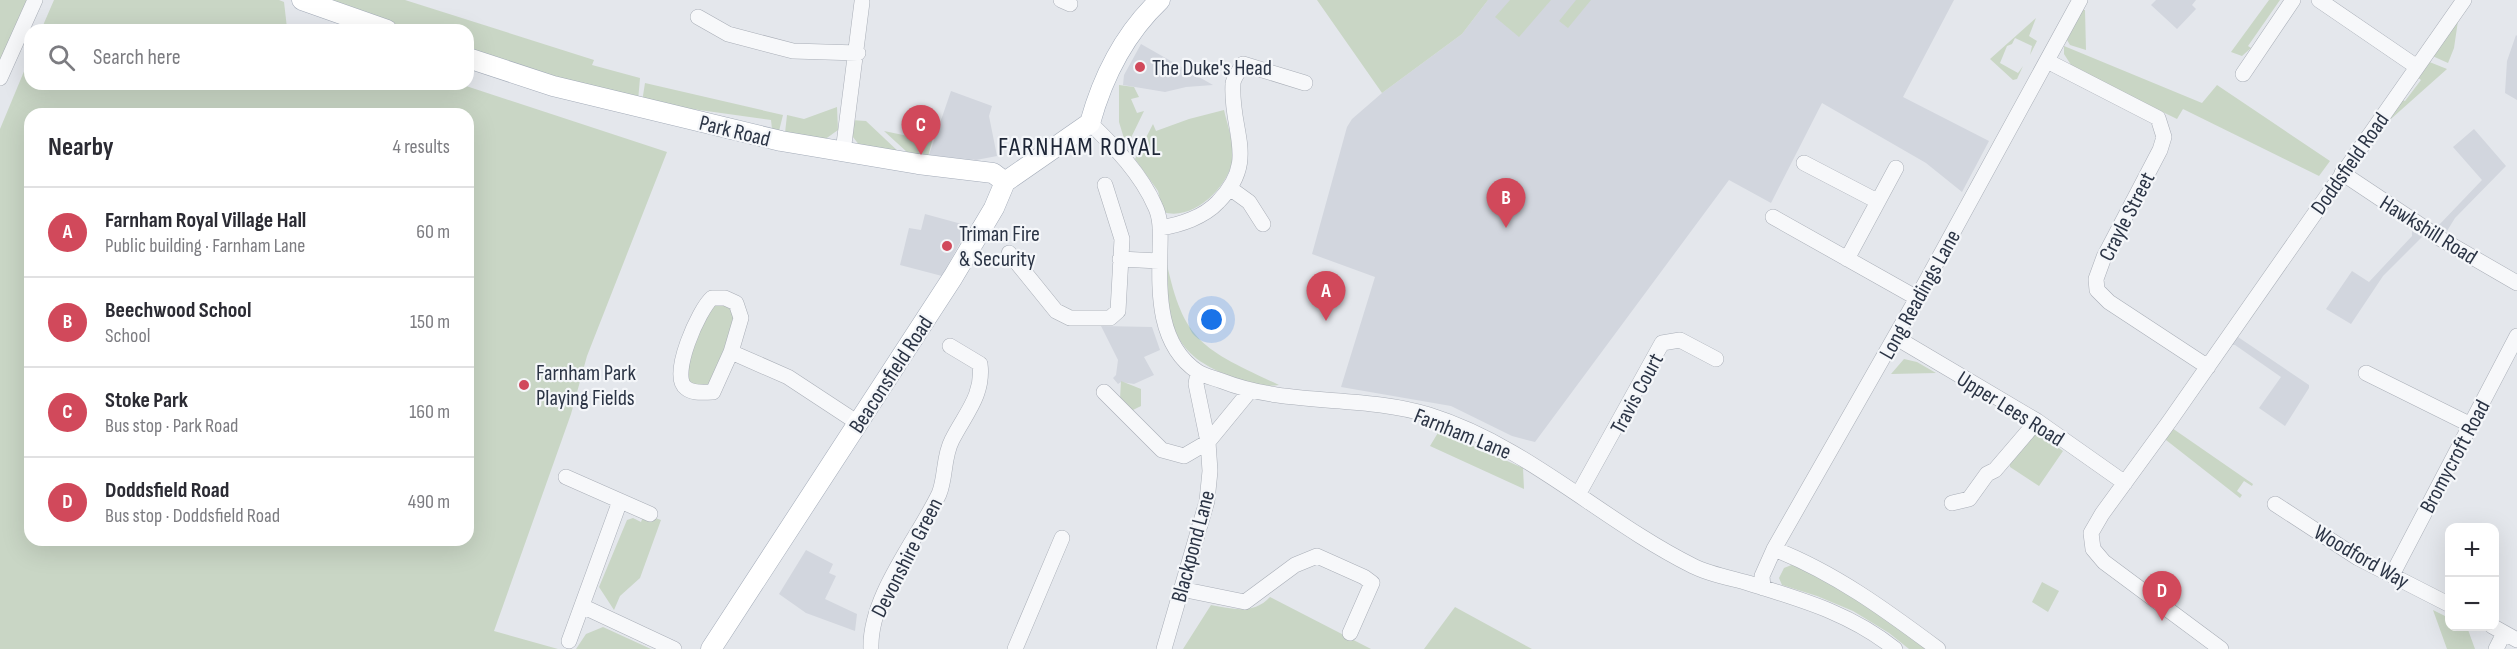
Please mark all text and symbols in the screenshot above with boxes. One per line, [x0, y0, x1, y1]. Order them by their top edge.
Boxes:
search box [24, 24, 474, 90]
icon: search [45, 41, 78, 74]
text: Search here [93, 44, 180, 71]
place label: The Duke's Head [1152, 55, 1272, 82]
marker: The Duke's Head [1133, 60, 1147, 74]
pin: C [902, 106, 940, 155]
street label: Doddsfield Road [2305, 108, 2395, 220]
street label: Park Road [696, 110, 773, 153]
text: Nearby [48, 132, 114, 163]
district label: FARNHAM ROYAL [998, 132, 1162, 163]
text: 4 results [393, 135, 450, 159]
street label: Crayle Street [2093, 167, 2161, 266]
pin: B [1486, 178, 1526, 228]
street label: Hawkshill Road [2375, 190, 2482, 271]
text: Farnham Royal Village Hall [105, 207, 306, 234]
text: A [63, 220, 72, 244]
text: 60 m [416, 220, 450, 244]
place label: Triman Fire & Security [959, 221, 1040, 273]
street label: Long Readings Lane [1874, 225, 1967, 364]
text: Public building · Farnham Lane [105, 234, 305, 258]
marker: Triman Fire & Security [940, 239, 954, 253]
pin: A [1306, 272, 1346, 321]
text: Beechwood School [105, 297, 251, 324]
your location [1197, 305, 1226, 334]
text: B [63, 310, 72, 334]
text: 150 m [410, 310, 450, 334]
street label: Beaconsfield Road [843, 311, 939, 438]
text: School [105, 324, 150, 348]
street label: Travis Court [1605, 348, 1670, 439]
place label: Farnham Park Playing Fields [536, 360, 636, 412]
street label: Upper Lees Road [1952, 366, 2069, 453]
marker: Farnham Park Playing Fields [517, 378, 531, 392]
text: Stoke Park [105, 387, 188, 414]
street label: Bromycroft Road [2414, 396, 2496, 518]
text: C [62, 400, 73, 424]
text: 160 m [409, 400, 450, 424]
street label: Farnham Lane [1410, 403, 1515, 466]
text: Bus stop · Park Road [105, 414, 238, 438]
text: Doddsfield Road [105, 477, 229, 504]
street label: Blackpond Lane [1166, 487, 1221, 605]
text: D [62, 490, 73, 514]
text: 490 m [408, 490, 450, 514]
street label: Devonshire Green [866, 494, 949, 622]
text: Bus stop · Doddsfield Road [105, 504, 280, 528]
street label: Woodford Way [2309, 519, 2414, 596]
map controls [2445, 523, 2499, 631]
button: + [2445, 523, 2499, 577]
pin: D [2142, 572, 2182, 621]
button: − [2445, 577, 2499, 631]

